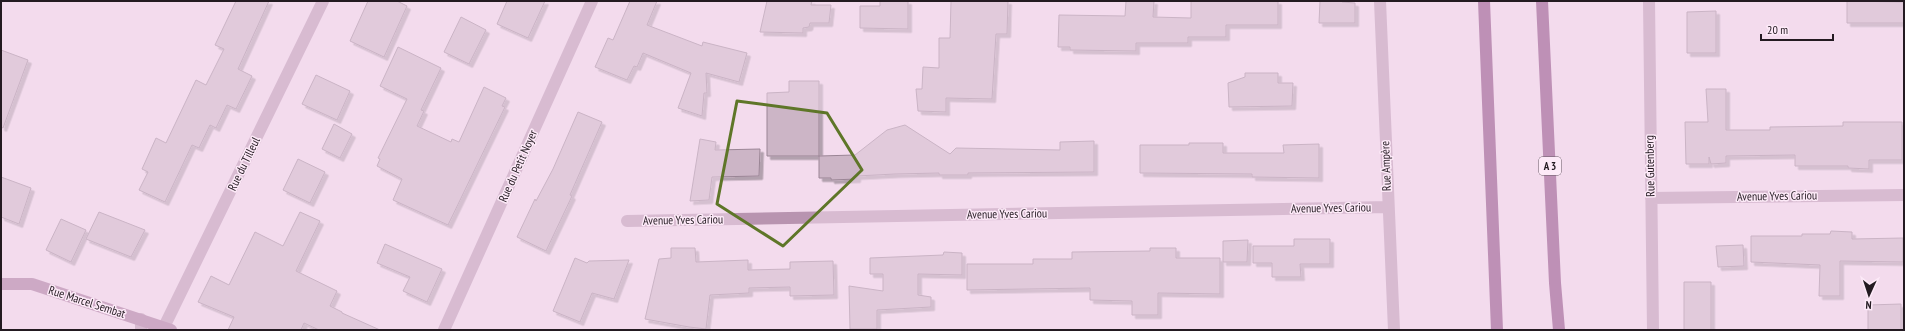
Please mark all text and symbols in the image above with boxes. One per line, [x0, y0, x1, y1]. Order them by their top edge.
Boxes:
scale bar [1761, 16, 1833, 42]
text: 20 m [1767, 22, 1788, 37]
street label: Rue du Petit Noyer [495, 127, 540, 204]
street label: Rue du Tilleul [224, 134, 263, 193]
street label: Rue Gutenberg [1641, 135, 1658, 197]
street label: Rue Ampère [1377, 141, 1394, 191]
road number: A 3 [1539, 157, 1561, 175]
street label: Avenue Yves Cariou [1737, 187, 1817, 204]
street label: Avenue Yves Cariou [1291, 199, 1371, 216]
street label: Avenue Yves Cariou [967, 205, 1047, 222]
street label: Avenue Yves Cariou [643, 211, 723, 228]
north arrow [1849, 275, 1889, 315]
street label: Rue Marcel Sembat [47, 282, 128, 321]
text: N [1865, 298, 1872, 312]

